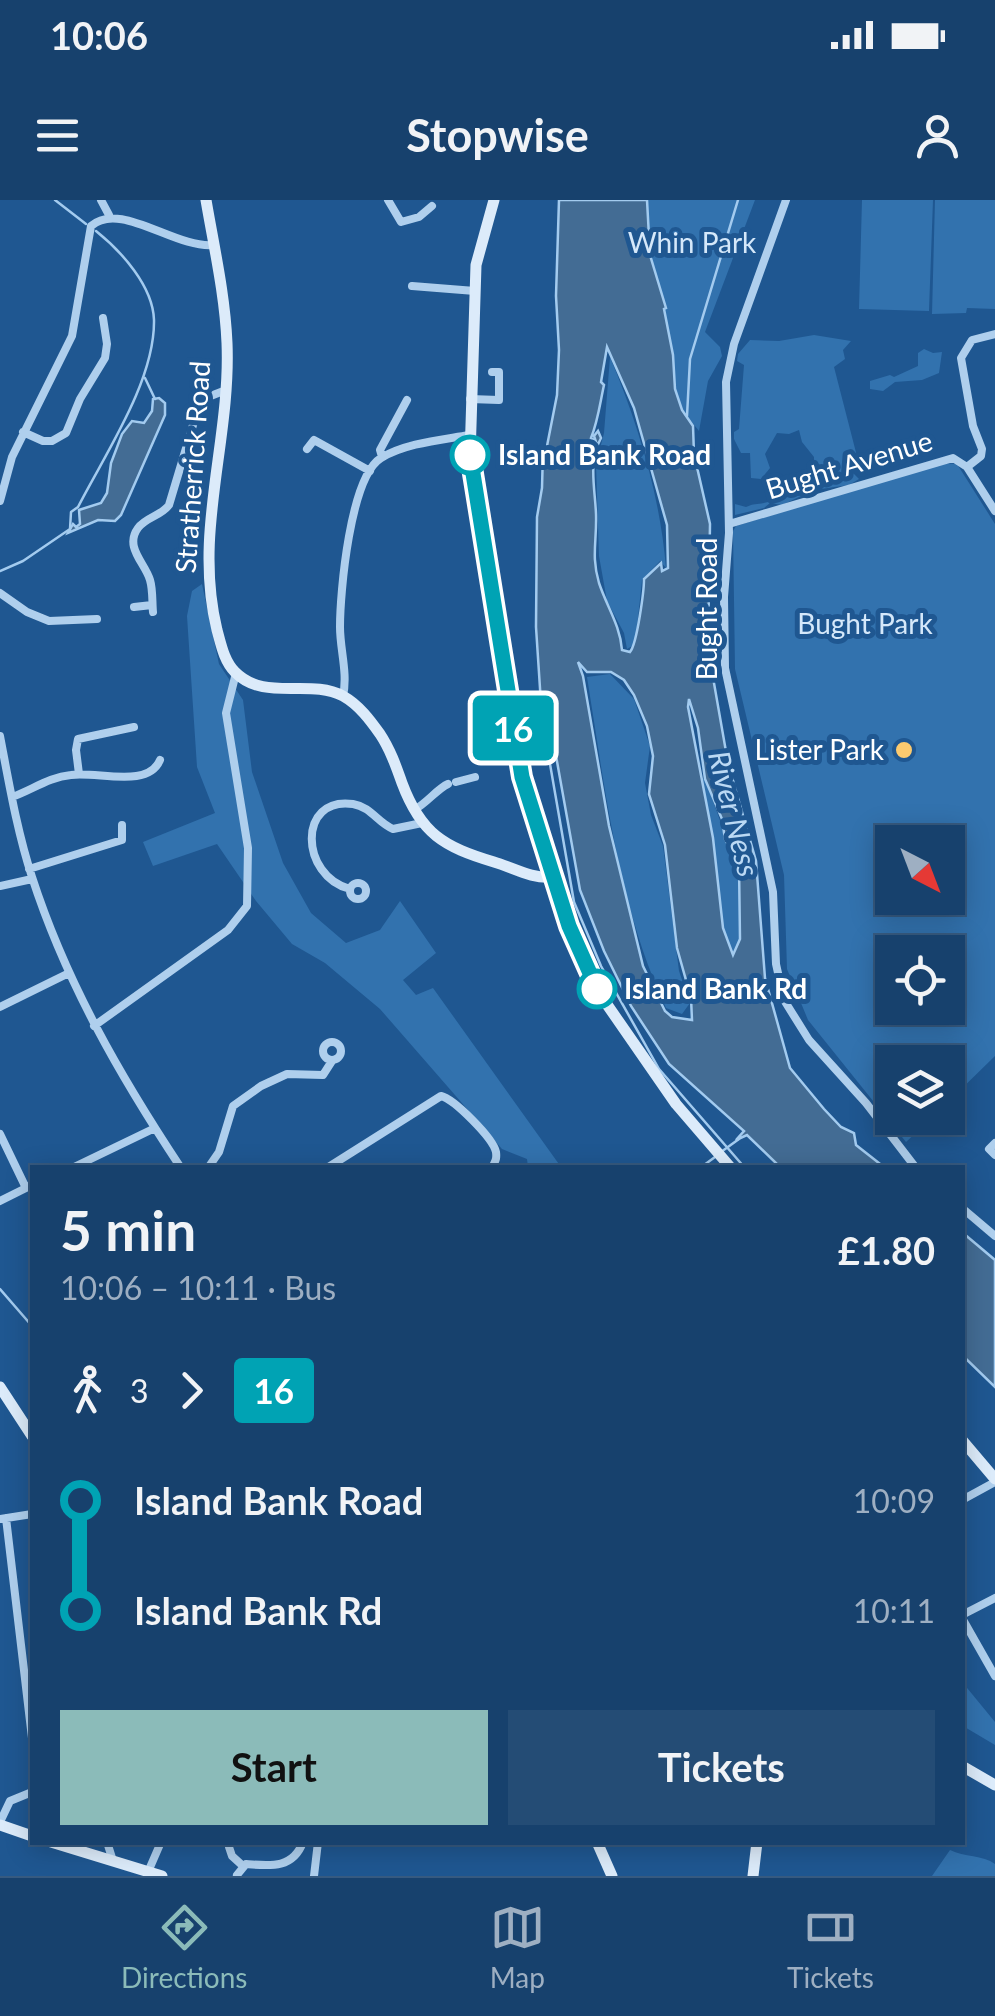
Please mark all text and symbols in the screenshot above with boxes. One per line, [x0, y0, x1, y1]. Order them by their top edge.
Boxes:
text: 10:06 [50, 12, 148, 58]
icon: menu [30, 108, 85, 163]
text: Stopwise [406, 108, 589, 162]
icon: person [910, 108, 965, 163]
park label: Whin Park [628, 225, 757, 259]
street label: Stratherrick Road [168, 360, 216, 574]
street label: Bught Avenue [761, 423, 936, 505]
marker: Island Bank Road [451, 436, 489, 474]
place label: Island Bank Road [498, 437, 711, 471]
street label: Bught Road [689, 538, 723, 680]
park label: Bught Park [797, 606, 933, 640]
line badge: 16 [468, 696, 558, 760]
text: 16 [493, 707, 533, 749]
place label: Lister Park [755, 732, 885, 766]
marker: Lister Park [893, 739, 915, 761]
water label: River Ness [702, 747, 768, 880]
north arrow [875, 825, 965, 915]
map controls [875, 825, 965, 1135]
button: locate [875, 935, 965, 1025]
marker: Island Bank Rd [578, 970, 616, 1008]
place label: Island Bank Rd [624, 971, 807, 1005]
button: layers [875, 1045, 965, 1135]
text: 5 min [60, 1197, 196, 1263]
text: £1.80 [838, 1227, 935, 1273]
text: 10:06 – 10:11 · Bus [60, 1268, 336, 1307]
icon: walk [60, 1363, 115, 1418]
icon: forward [164, 1363, 219, 1418]
text: 16 [254, 1369, 294, 1411]
text: 3 [130, 1371, 149, 1410]
text: Island Bank Road [134, 1477, 423, 1523]
text: 10:09 [853, 1481, 935, 1520]
text: Island Bank Rd [134, 1587, 382, 1633]
text: 10:11 [853, 1591, 935, 1630]
button: Start [60, 1710, 488, 1825]
button: Tickets [508, 1710, 935, 1825]
tab: Directions [121, 1900, 247, 1994]
tab: Map [490, 1900, 545, 1994]
tab: Tickets [787, 1900, 874, 1994]

